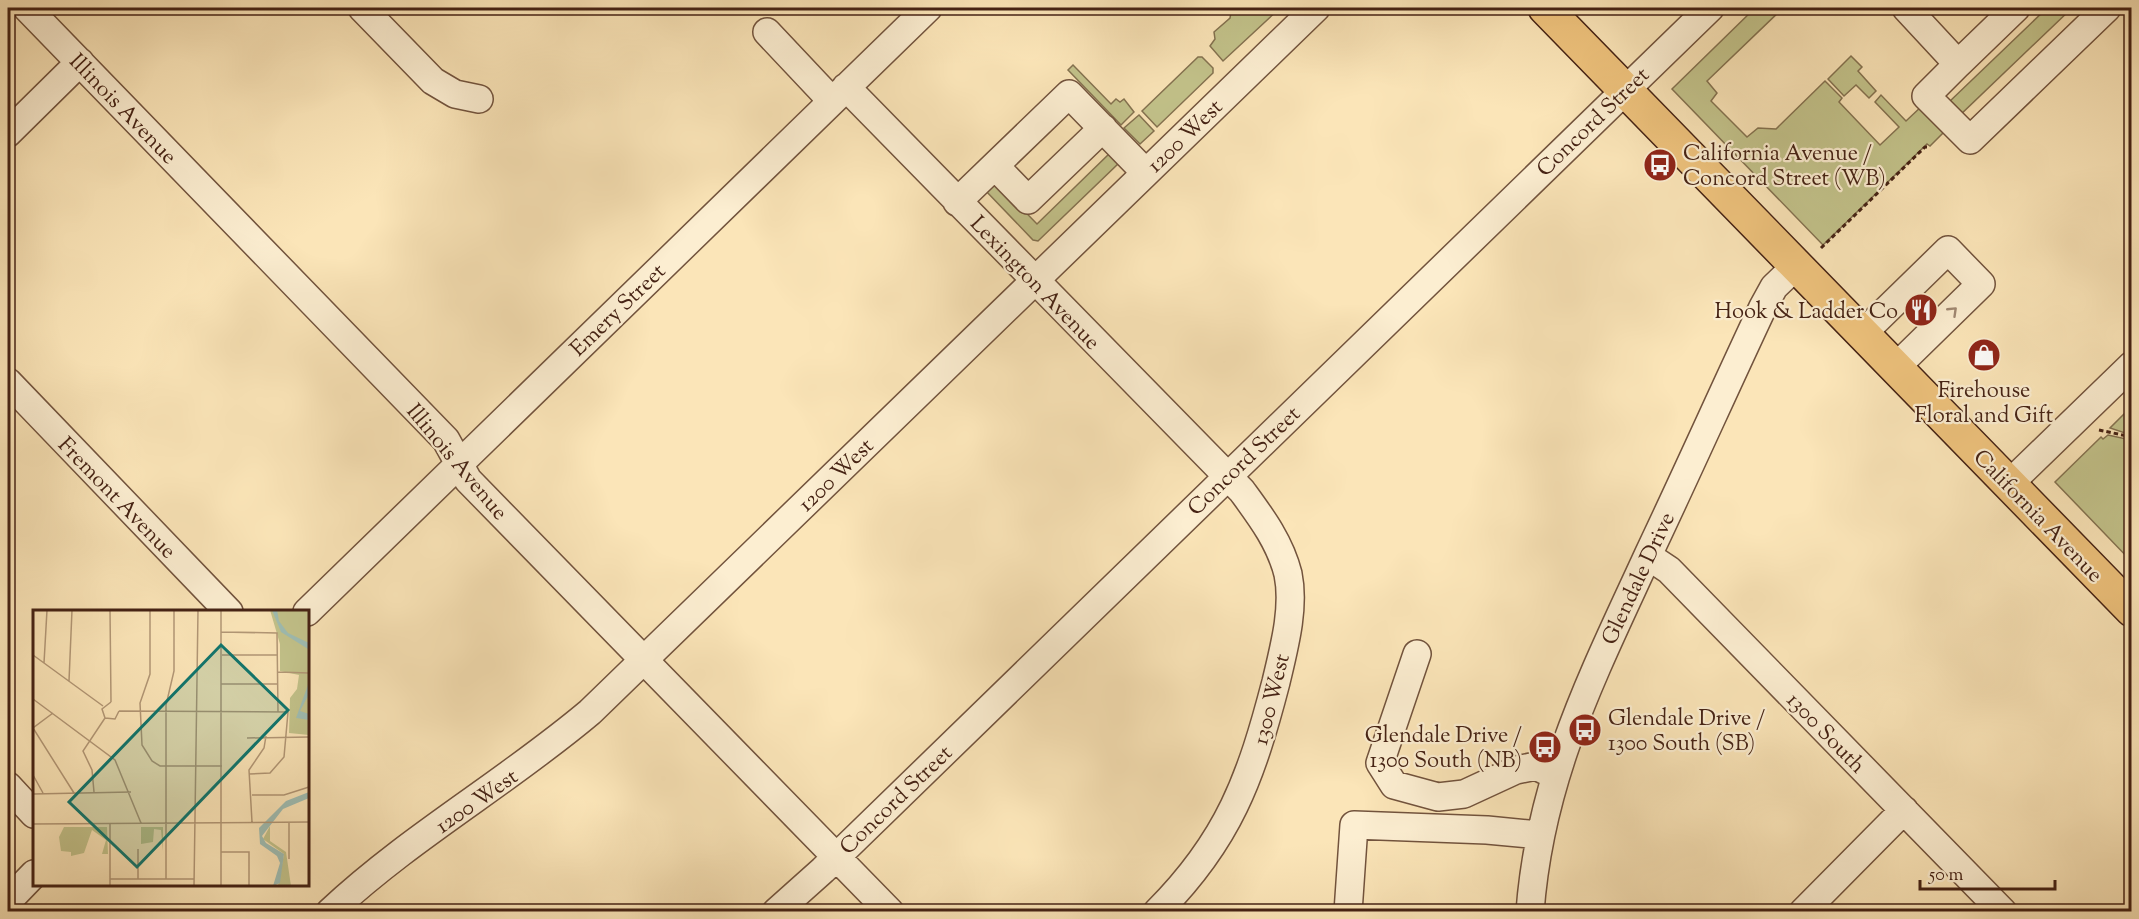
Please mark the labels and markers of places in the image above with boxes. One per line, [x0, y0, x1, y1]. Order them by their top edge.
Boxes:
place label: California Avenue / Concord Street (WB) [1683, 139, 1886, 196]
bus stop icon: California Avenue / Concord Street (WB) [1642, 147, 1678, 183]
restaurant icon: Hook & Ladder Co [1903, 292, 1939, 328]
place label: Hook & Ladder Co [1715, 297, 1898, 329]
shop icon: Firehouse Floral and Gift [1966, 337, 2002, 373]
place label: Firehouse Floral and Gift [1915, 376, 2054, 433]
place label: Glendale Drive / 1300 South (SB) [1608, 704, 1765, 761]
bus stop icon: Glendale Drive / 1300 South (SB) [1567, 712, 1603, 748]
place label: Glendale Drive / 1300 South (NB) [1365, 721, 1522, 778]
bus stop icon: Glendale Drive / 1300 South (NB) [1527, 729, 1563, 765]

